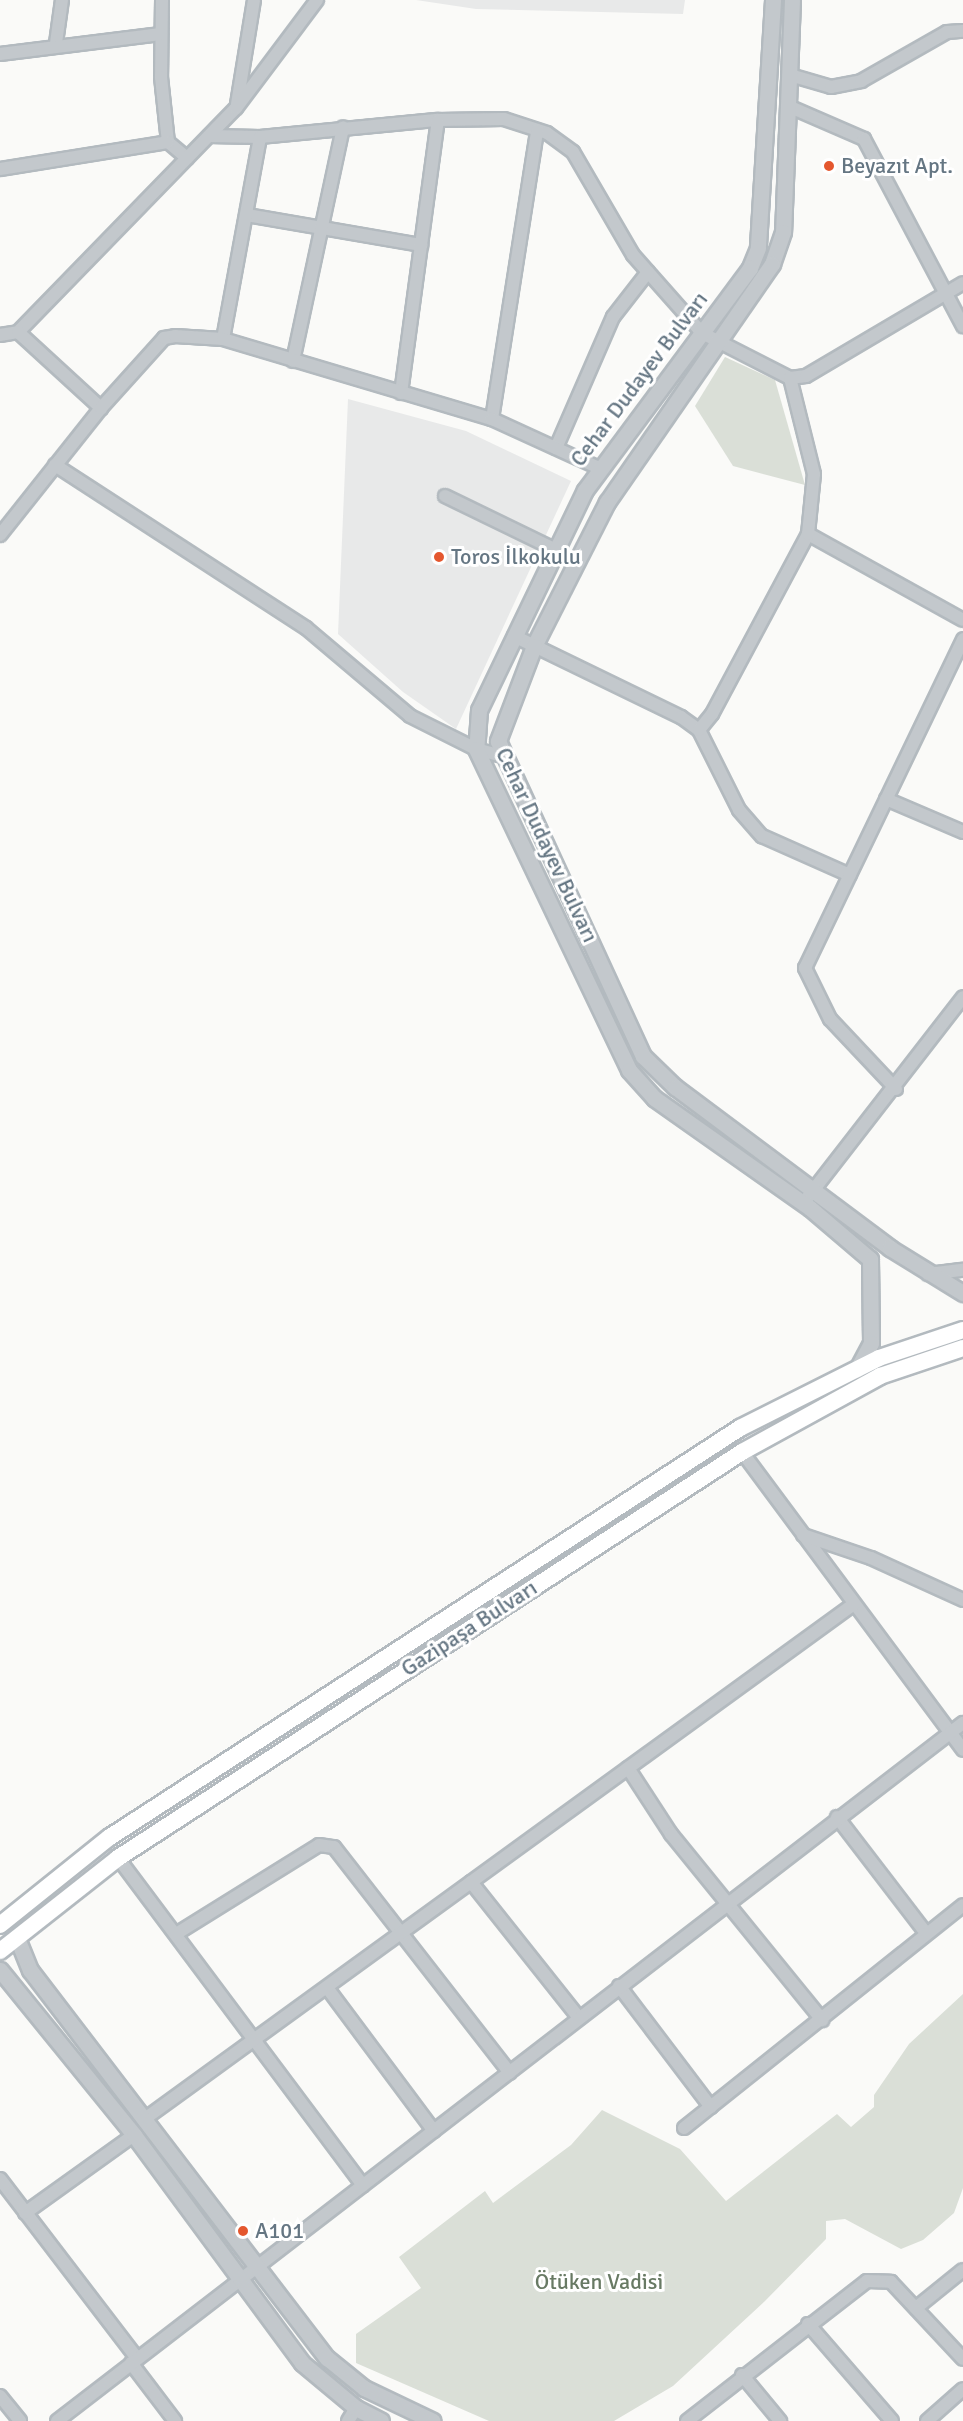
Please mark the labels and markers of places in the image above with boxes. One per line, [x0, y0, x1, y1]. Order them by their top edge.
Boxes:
place label: Beyazıt Apt. [841, 153, 953, 179]
marker: Beyazıt Apt. [822, 159, 836, 173]
place label: Toros İlkokulu [451, 544, 581, 570]
marker: Toros İlkokulu [432, 550, 446, 564]
place label: A101 [255, 2218, 304, 2244]
marker: A101 [236, 2224, 250, 2238]

